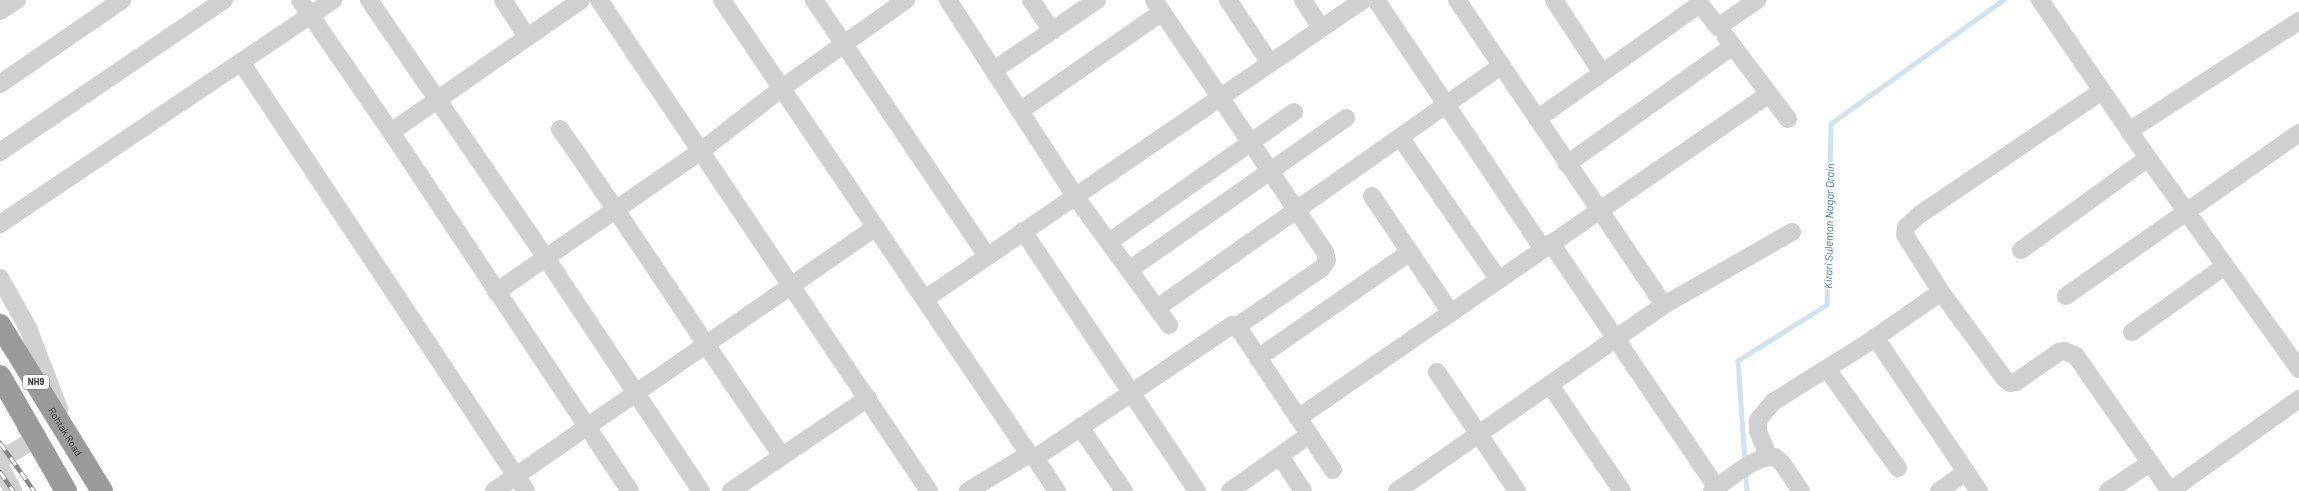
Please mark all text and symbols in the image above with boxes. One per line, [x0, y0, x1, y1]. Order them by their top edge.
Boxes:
water label: Kirari Suleman Nagar Drain [1821, 163, 1836, 289]
road number: NH9 [23, 375, 49, 389]
street label: Rohtak Road [46, 405, 85, 458]

